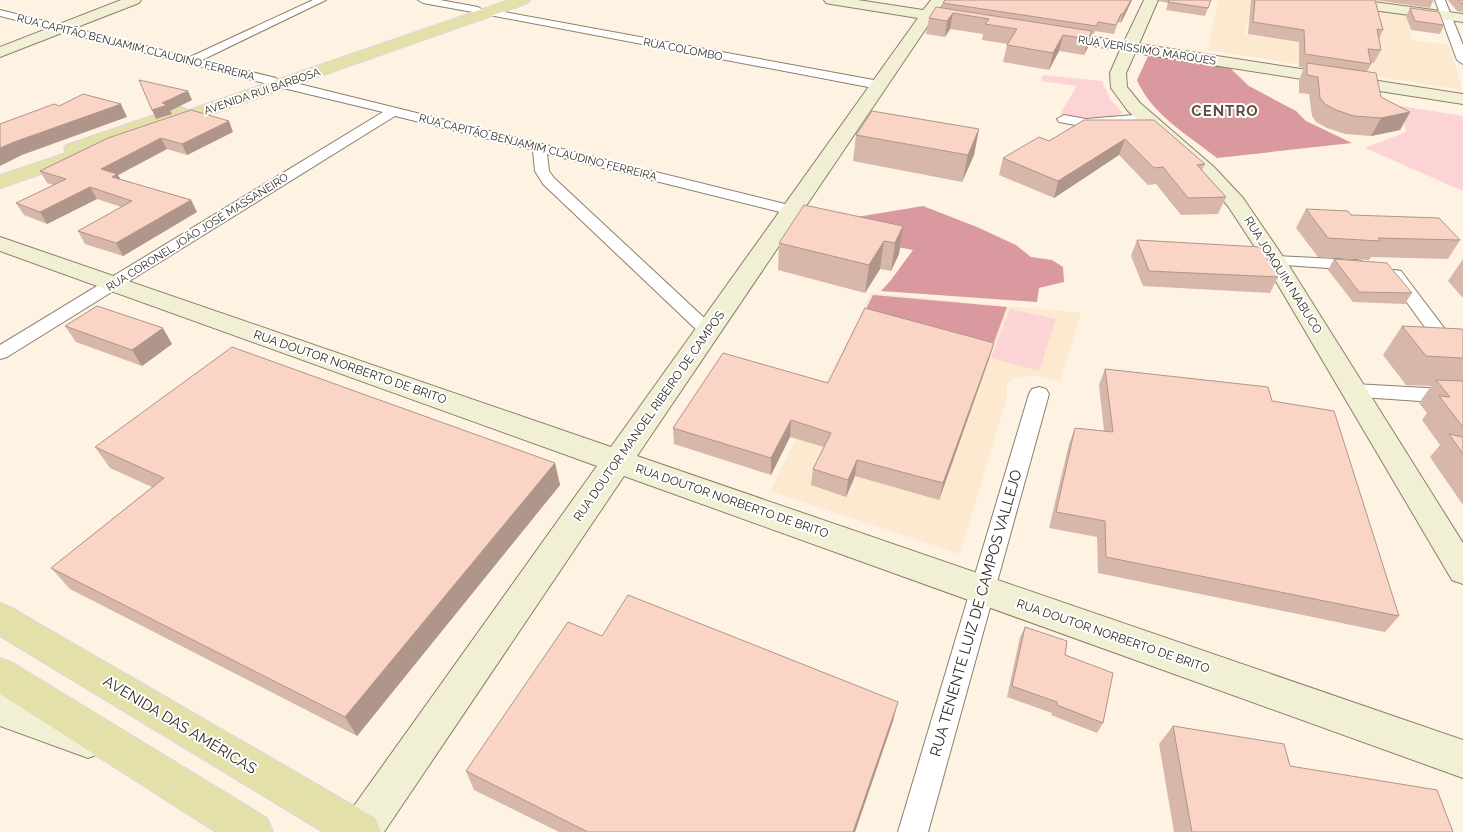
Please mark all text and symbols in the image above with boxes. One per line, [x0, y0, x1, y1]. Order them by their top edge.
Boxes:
street label: RUA CAPITÃO BENJAMIM CLAUDINO FERREIRA [16, 11, 257, 84]
street label: RUA VERÍSSIMO MARQUES [1077, 32, 1217, 68]
street label: RUA COLOMBO [642, 35, 724, 64]
street label: AVENIDA RUI BARBOSA [202, 65, 322, 117]
district label: CENTRO [1191, 102, 1259, 120]
street label: RUA CAPITÃO BENJAMIM CLAUDINO FERREIRA [418, 111, 659, 184]
street label: RUA CORONEL JOÃO JOSÉ MASSANEIRO [103, 170, 291, 294]
street label: RUA JOAQUIM NABUCO [1241, 214, 1325, 336]
street label: RUA DOUTOR MANOEL RIBEIRO DE CAMPOS [571, 308, 727, 524]
street label: RUA DOUTOR NORBERTO DE BRITO [252, 327, 448, 407]
street label: RUA DOUTOR NORBERTO DE BRITO [634, 461, 830, 541]
street label: RUA TENENTE LUIZ DE CAMPOS VALLEJO [926, 467, 1026, 759]
street label: RUA DOUTOR NORBERTO DE BRITO [1015, 596, 1211, 676]
street label: AVENIDA DAS AMÉRICAS [100, 672, 260, 778]

